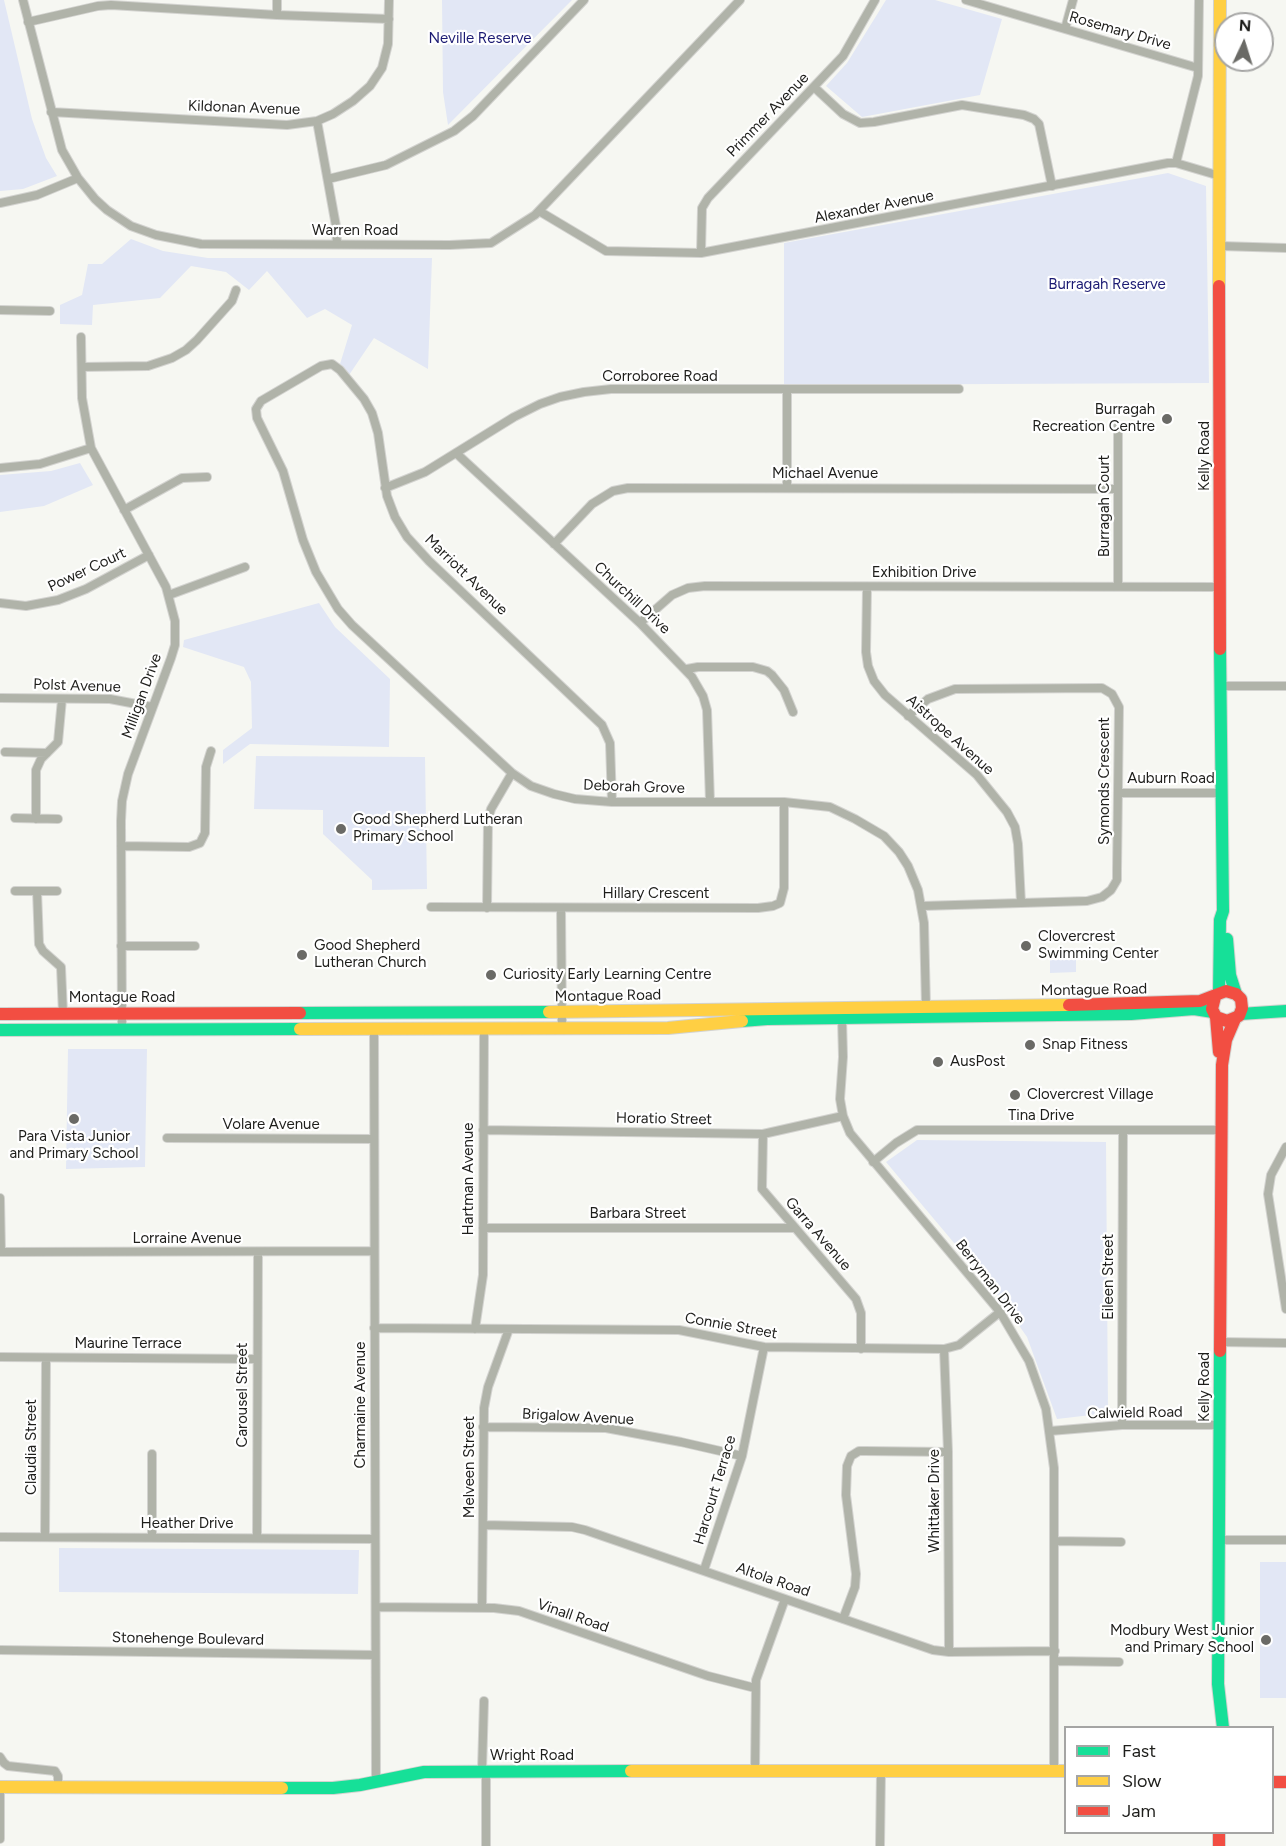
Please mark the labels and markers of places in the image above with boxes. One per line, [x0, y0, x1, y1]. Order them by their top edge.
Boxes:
place label: Burragah Recreation Centre [1032, 401, 1155, 436]
marker: Burragah Recreation Centre [1160, 412, 1174, 426]
place label: Good Shepherd Lutheran Primary School [353, 811, 523, 846]
marker: Good Shepherd Lutheran Primary School [334, 822, 348, 836]
place label: Clovercrest Swimming Center [1038, 928, 1159, 963]
place label: Good Shepherd Lutheran Church [314, 937, 426, 972]
marker: Clovercrest Swimming Center [1019, 939, 1033, 953]
marker: Good Shepherd Lutheran Church [295, 948, 309, 962]
place label: Curiosity Early Learning Centre [503, 966, 711, 984]
marker: Curiosity Early Learning Centre [484, 968, 498, 982]
place label: Snap Fitness [1042, 1036, 1128, 1054]
marker: Snap Fitness [1023, 1038, 1037, 1052]
place label: AusPost [950, 1053, 1005, 1071]
marker: AusPost [931, 1055, 945, 1069]
place label: Clovercrest Village [1027, 1086, 1153, 1104]
marker: Clovercrest Village [1008, 1088, 1022, 1102]
marker: Para Vista Junior and Primary School [67, 1112, 81, 1126]
place label: Para Vista Junior and Primary School [9, 1128, 139, 1163]
place label: Modbury West Junior and Primary School [1110, 1622, 1254, 1657]
marker: Modbury West Junior and Primary School [1259, 1633, 1273, 1647]

